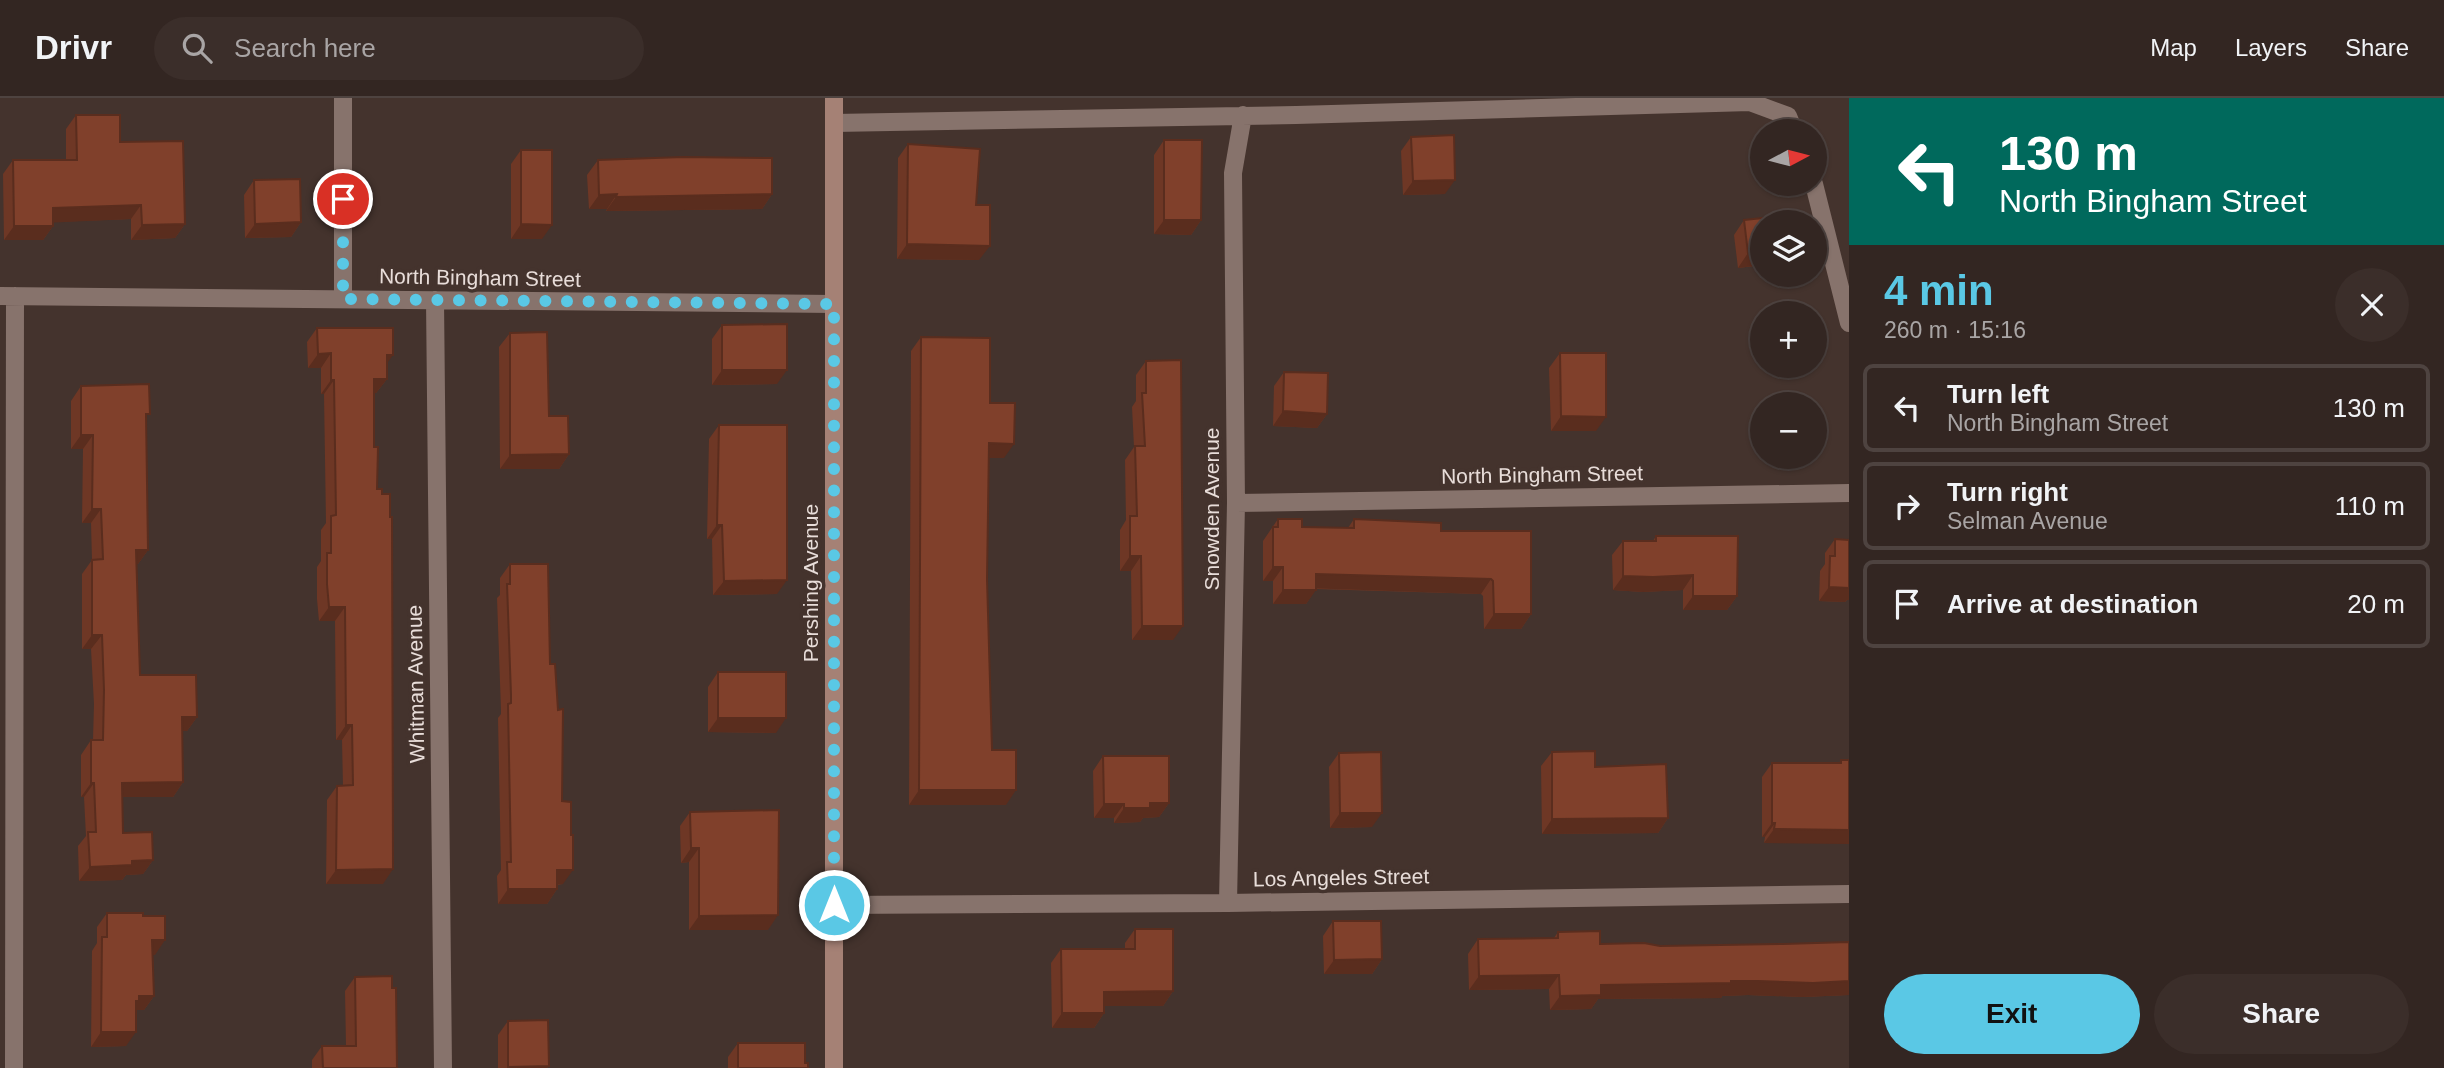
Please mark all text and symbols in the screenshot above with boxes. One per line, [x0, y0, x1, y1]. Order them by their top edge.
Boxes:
search box [154, 17, 644, 80]
text: Drivr [35, 29, 112, 66]
icon: search [178, 29, 216, 67]
text: Search here [234, 33, 376, 63]
text: Map [2150, 34, 2197, 61]
text: Layers [2235, 34, 2307, 61]
text: Share [2345, 34, 2409, 61]
north arrow [1750, 119, 1827, 196]
map controls [1750, 119, 1827, 469]
icon: left [1884, 126, 1975, 217]
text: 130 m [1999, 126, 2138, 180]
pin [313, 169, 373, 229]
icon: arrive [324, 180, 362, 218]
text: North Bingham Street [1999, 183, 2307, 219]
button: layers [1750, 210, 1827, 287]
street label: North Bingham Street [379, 264, 581, 291]
text: 4 min [1884, 267, 1994, 314]
button: close [2335, 268, 2409, 342]
button: + [1750, 301, 1827, 378]
text: 260 m · 15:16 [1884, 317, 2026, 343]
text: Turn left [1947, 379, 2049, 409]
icon: left [1888, 389, 1926, 427]
button: − [1750, 392, 1827, 469]
text: 130 m [2333, 393, 2405, 423]
text: North Bingham Street [1947, 410, 2168, 436]
street label: Snowden Avenue [1200, 427, 1223, 591]
street label: North Bingham Street [1441, 461, 1643, 488]
text: Turn right [1947, 477, 2068, 507]
icon: right [1888, 487, 1926, 525]
text: 110 m [2335, 491, 2405, 521]
street label: Pershing Avenue [799, 504, 822, 662]
text: Selman Avenue [1947, 508, 2108, 534]
icon: arrive [1888, 585, 1926, 623]
text: Arrive at destination [1947, 589, 2198, 619]
text: 20 m [2347, 589, 2405, 619]
street label: Whitman Avenue [403, 605, 428, 763]
street label: Los Angeles Street [1253, 864, 1429, 891]
position arrow [797, 868, 871, 942]
button: Exit [1884, 974, 2140, 1054]
button: Share [2154, 974, 2409, 1054]

